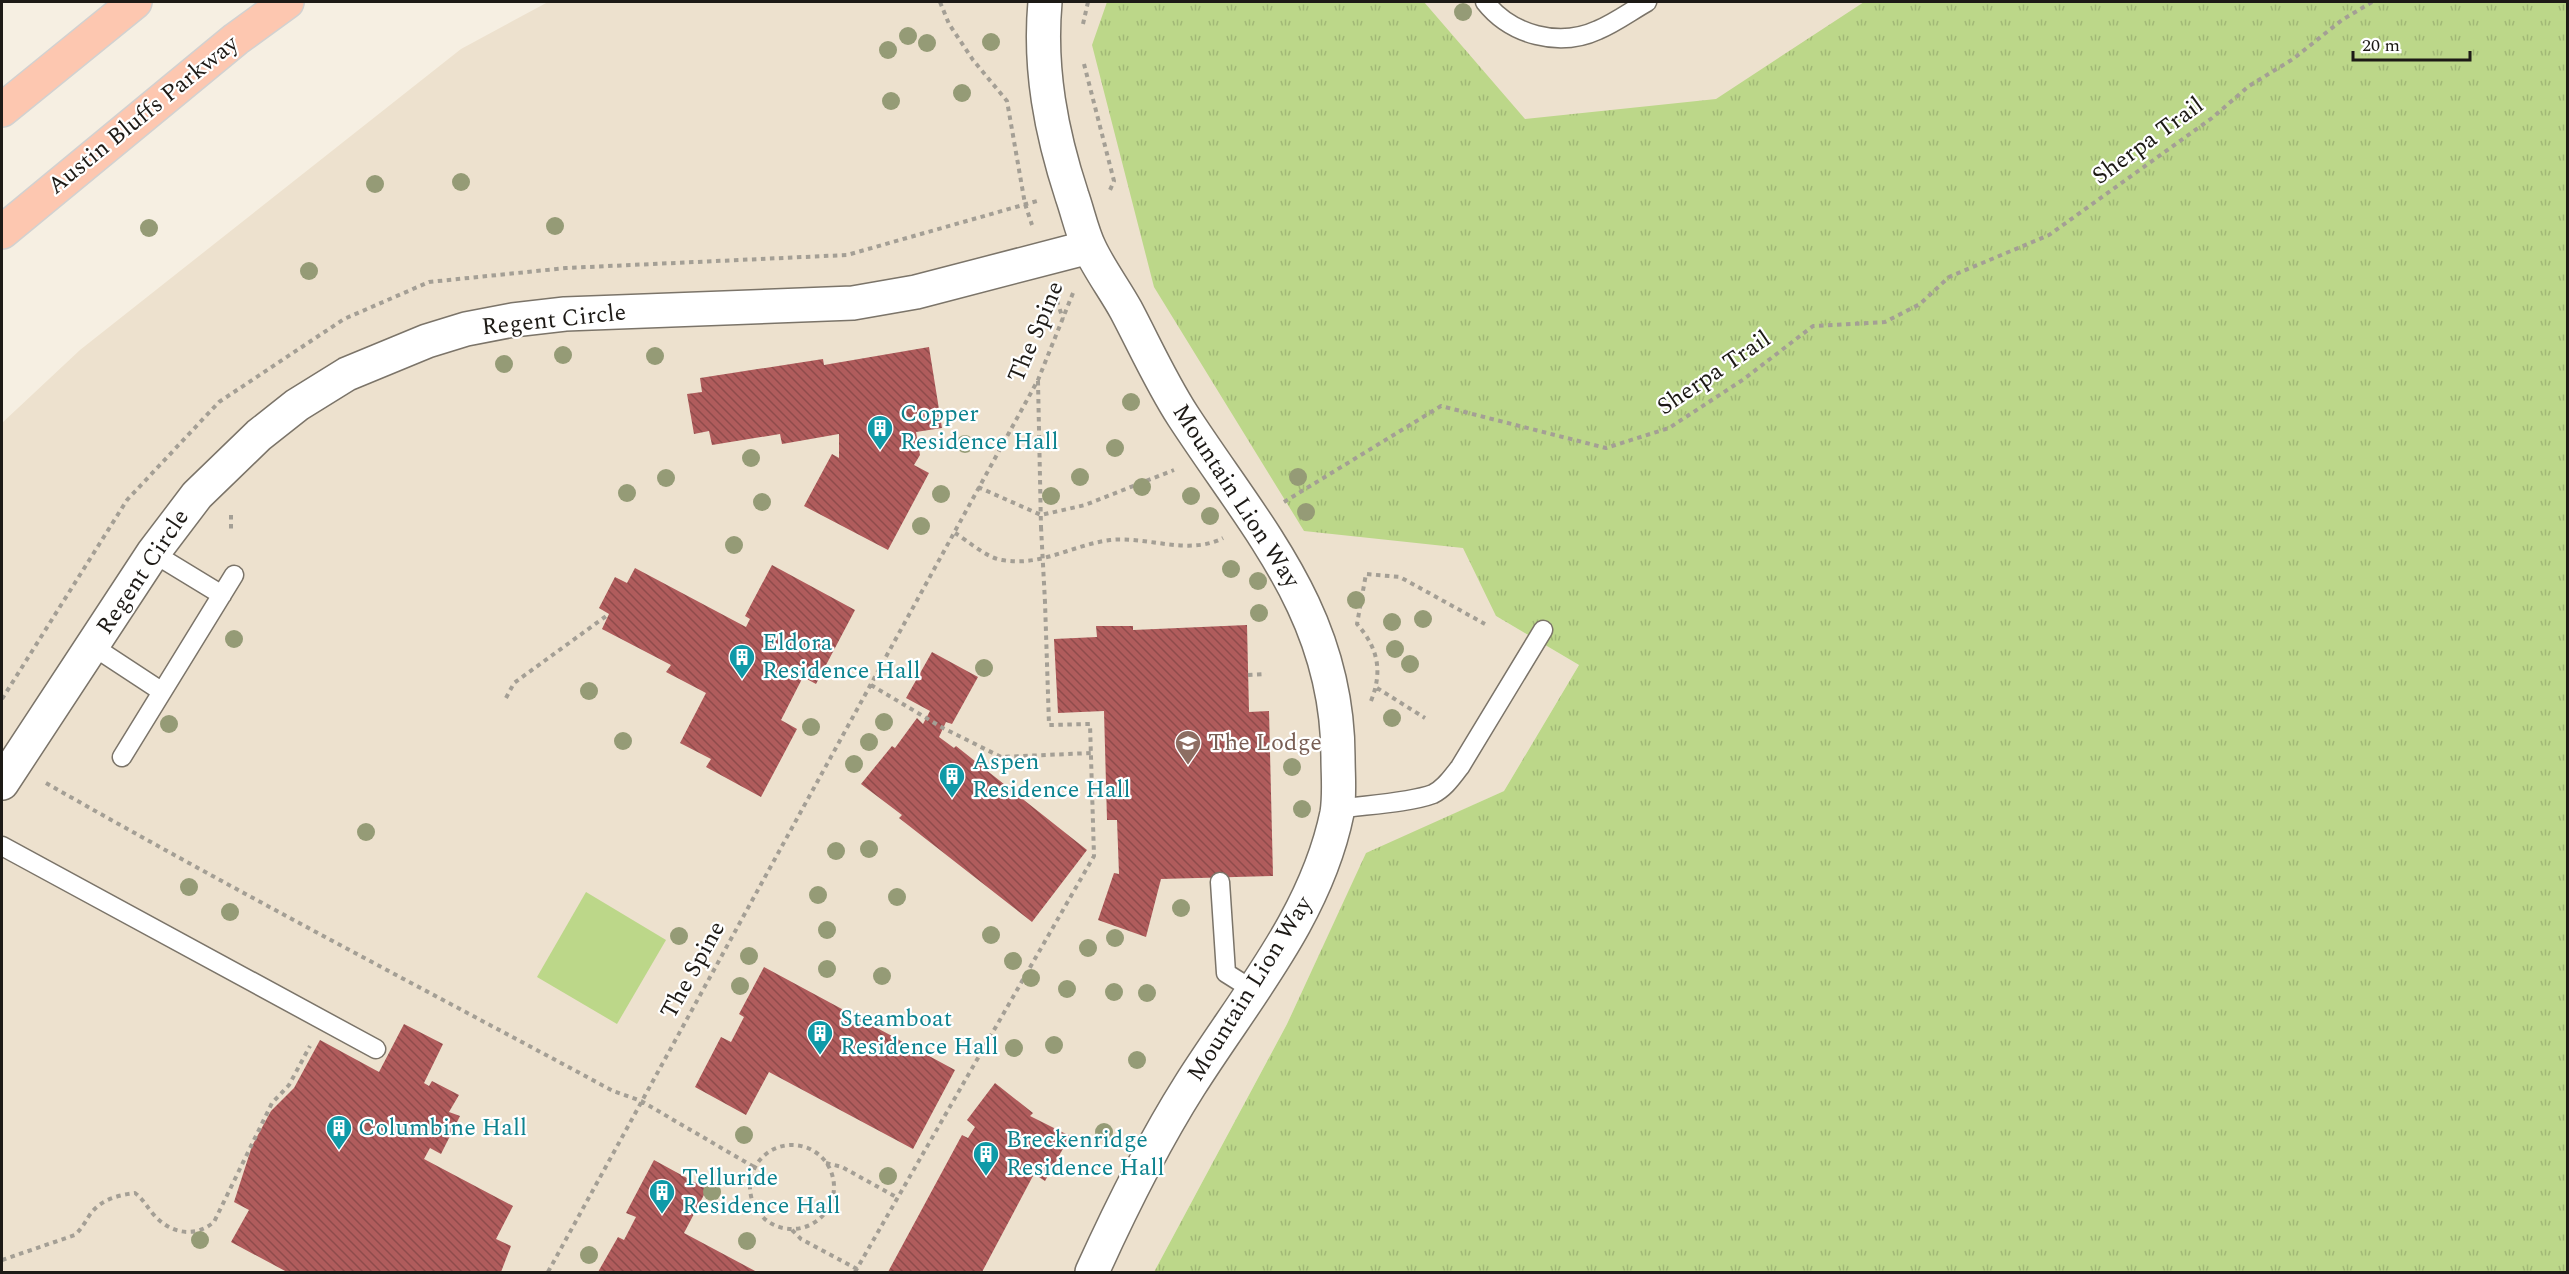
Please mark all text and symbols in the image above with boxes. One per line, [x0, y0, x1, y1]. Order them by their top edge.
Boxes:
scale bar [2353, 24, 2470, 62]
street label: Austin Bluffs Parkway [40, 26, 247, 203]
text: 20 m [2362, 32, 2400, 59]
street label: Sherpa Trail [2084, 88, 2212, 194]
street label: The Spine [998, 276, 1074, 388]
street label: Regent Circle [480, 295, 628, 345]
street label: Sherpa Trail [1650, 321, 1778, 425]
place label: Copper Residence Hall [900, 396, 1059, 460]
street label: Mountain Lion Way [1163, 397, 1310, 596]
building icon: Copper Residence Hall [865, 413, 895, 451]
street label: Regent Circle [88, 502, 198, 642]
place label: Eldora Residence Hall [762, 625, 921, 689]
building icon: Eldora Residence Hall [727, 642, 757, 680]
place label: The Lodge [1208, 725, 1322, 761]
school or university icon: The Lodge [1173, 728, 1203, 766]
place label: Aspen Residence Hall [972, 744, 1131, 808]
building icon: Aspen Residence Hall [937, 761, 967, 799]
street label: Mountain Lion Way [1178, 888, 1322, 1089]
street label: The Spine [651, 914, 735, 1026]
place label: Steamboat Residence Hall [840, 1001, 999, 1065]
building icon: Steamboat Residence Hall [805, 1018, 835, 1056]
place label: Columbine Hall [358, 1110, 527, 1146]
building icon: Columbine Hall [324, 1113, 354, 1151]
place label: Breckenridge Residence Hall [1006, 1122, 1165, 1186]
building icon: Breckenridge Residence Hall [971, 1139, 1001, 1177]
place label: Telluride Residence Hall [682, 1160, 841, 1224]
building icon: Telluride Residence Hall [647, 1177, 677, 1215]

